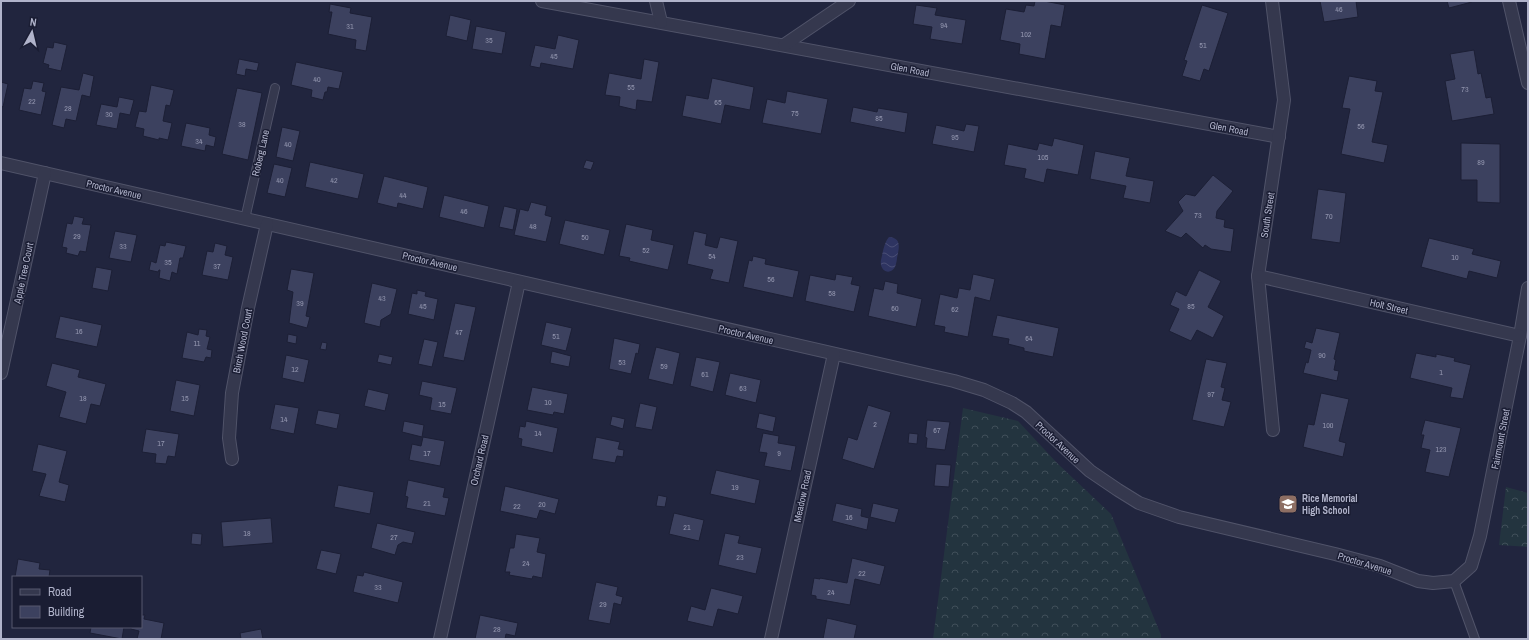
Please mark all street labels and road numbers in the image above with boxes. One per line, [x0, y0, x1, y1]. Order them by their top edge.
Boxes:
street label: Glen Road [889, 59, 930, 80]
street label: Glen Road [1208, 118, 1249, 139]
street label: Roberg Lane [249, 128, 272, 178]
street label: Proctor Avenue [85, 177, 143, 202]
street label: South Street [1258, 191, 1278, 239]
street label: Apple Tree Court [10, 241, 36, 306]
street label: Proctor Avenue [401, 249, 459, 274]
street label: Holt Street [1369, 296, 1410, 317]
street label: Birch Wood Court [230, 307, 255, 374]
street label: Proctor Avenue [717, 322, 775, 347]
street label: Fairmount Street [1488, 407, 1513, 470]
street label: Proctor Avenue [1033, 419, 1083, 466]
street label: Orchard Road [467, 434, 492, 487]
street label: Meadow Road [791, 469, 814, 523]
street label: Proctor Avenue [1336, 549, 1394, 578]

